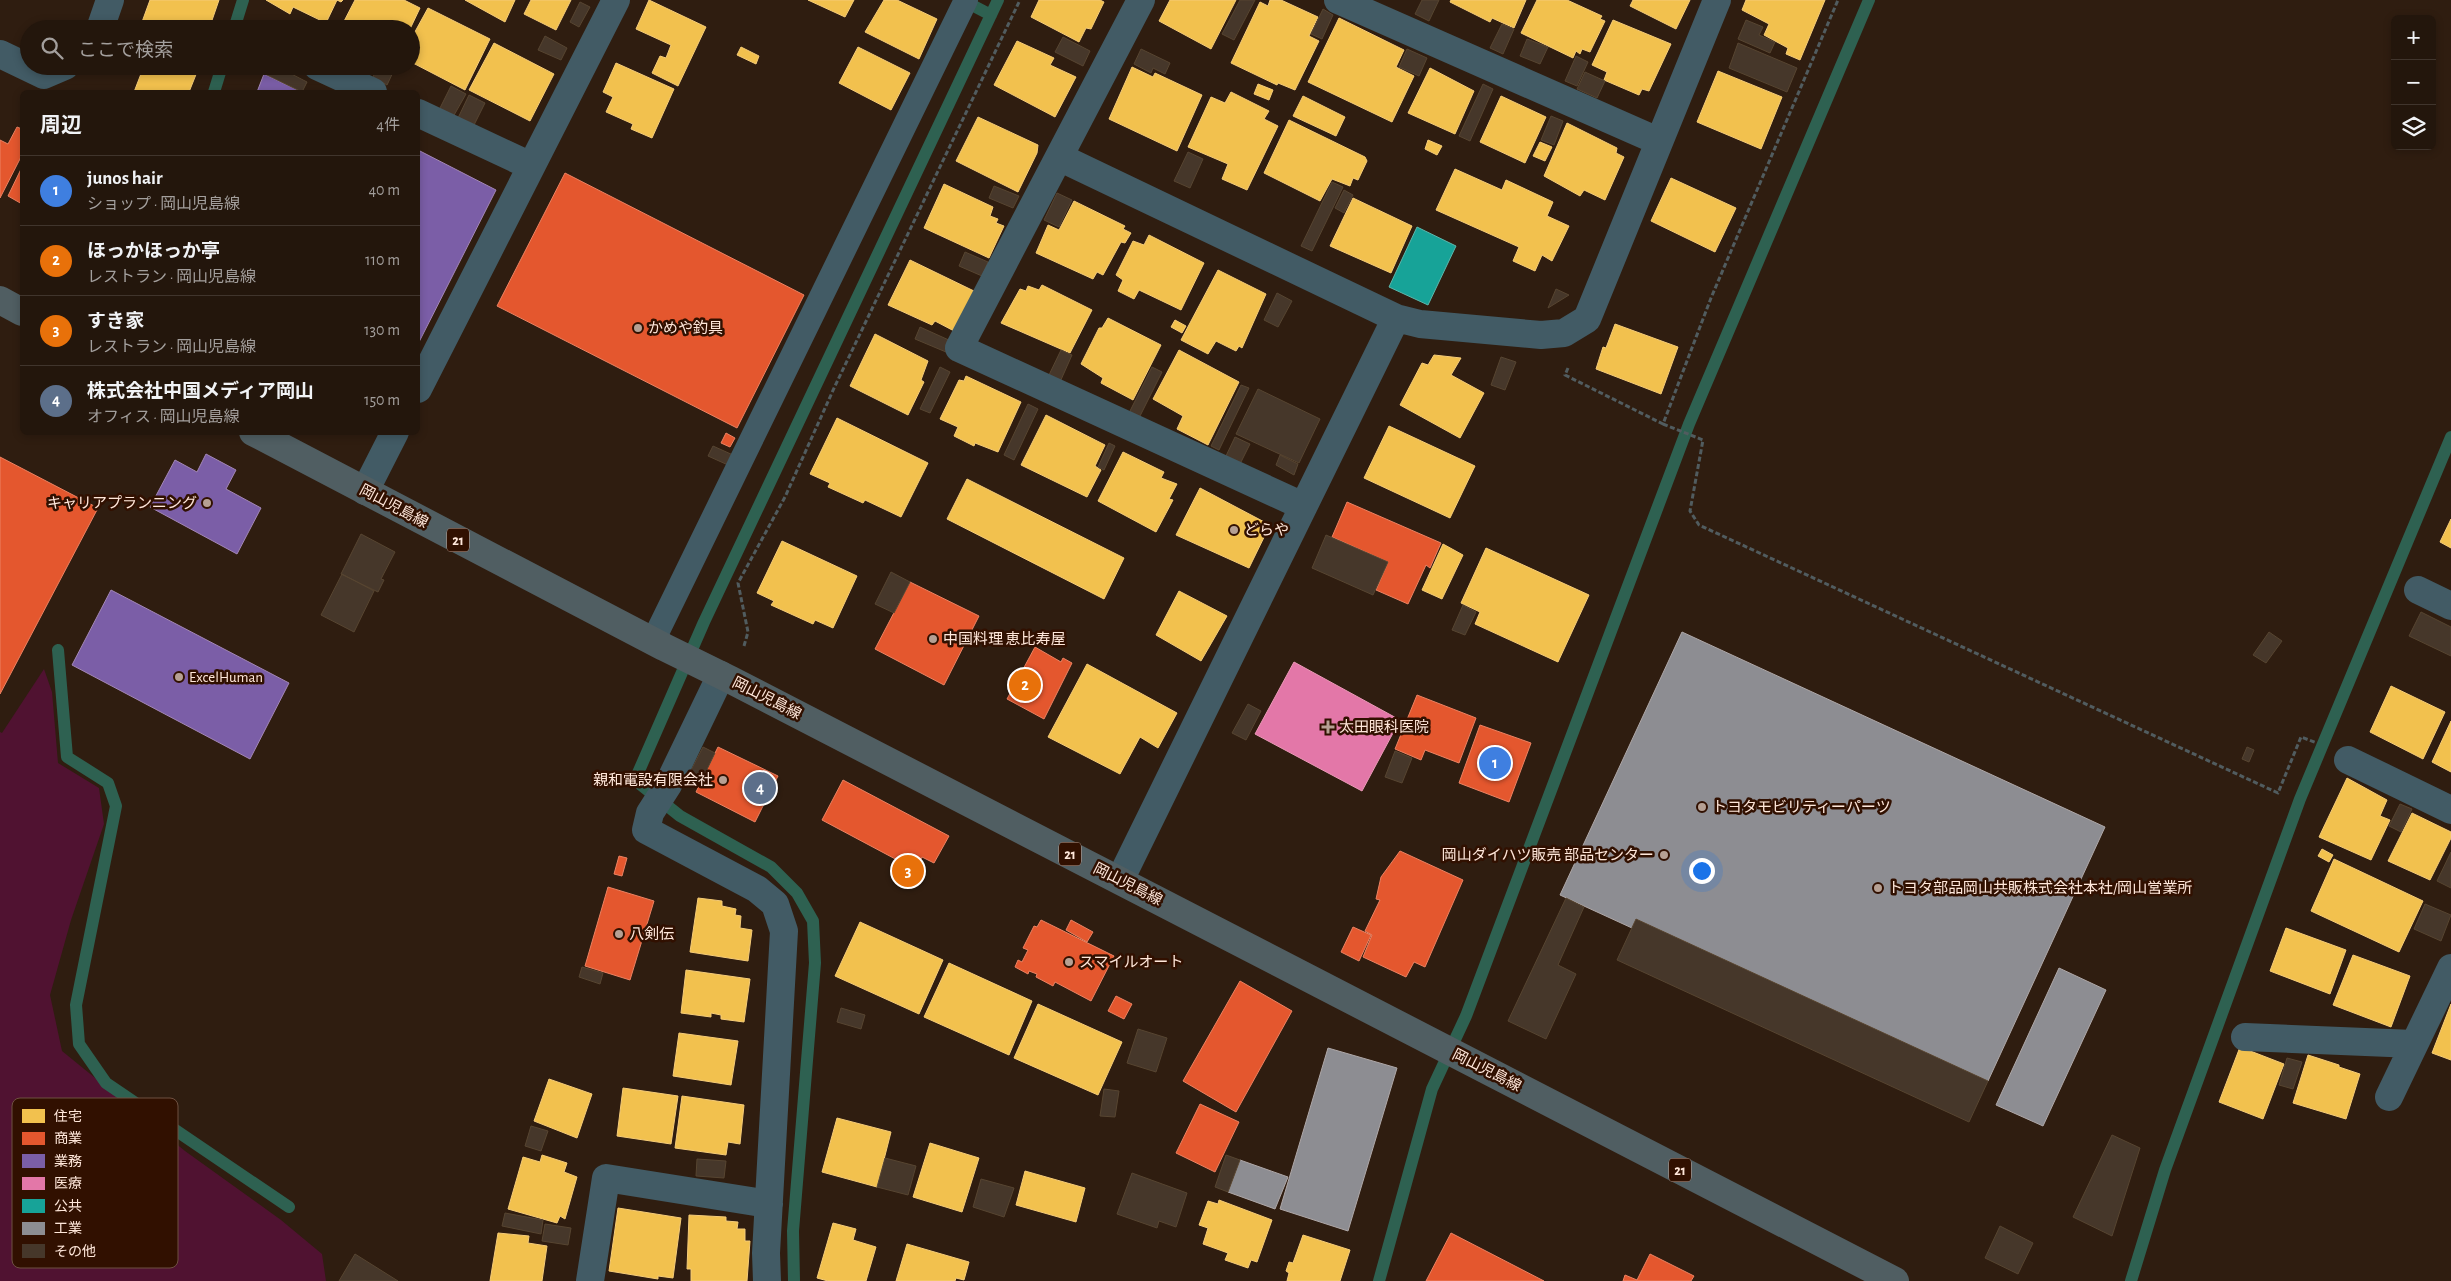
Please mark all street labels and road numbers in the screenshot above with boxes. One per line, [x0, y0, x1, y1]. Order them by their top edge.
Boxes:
street label: 岡山児島線 [357, 481, 431, 531]
road number: 21 [447, 528, 469, 552]
street label: 岡山児島線 [730, 674, 804, 722]
road number: 21 [1059, 842, 1081, 866]
street label: 岡山児島線 [1091, 860, 1165, 908]
street label: 岡山児島線 [1450, 1046, 1524, 1094]
road number: 21 [1669, 1158, 1691, 1182]

